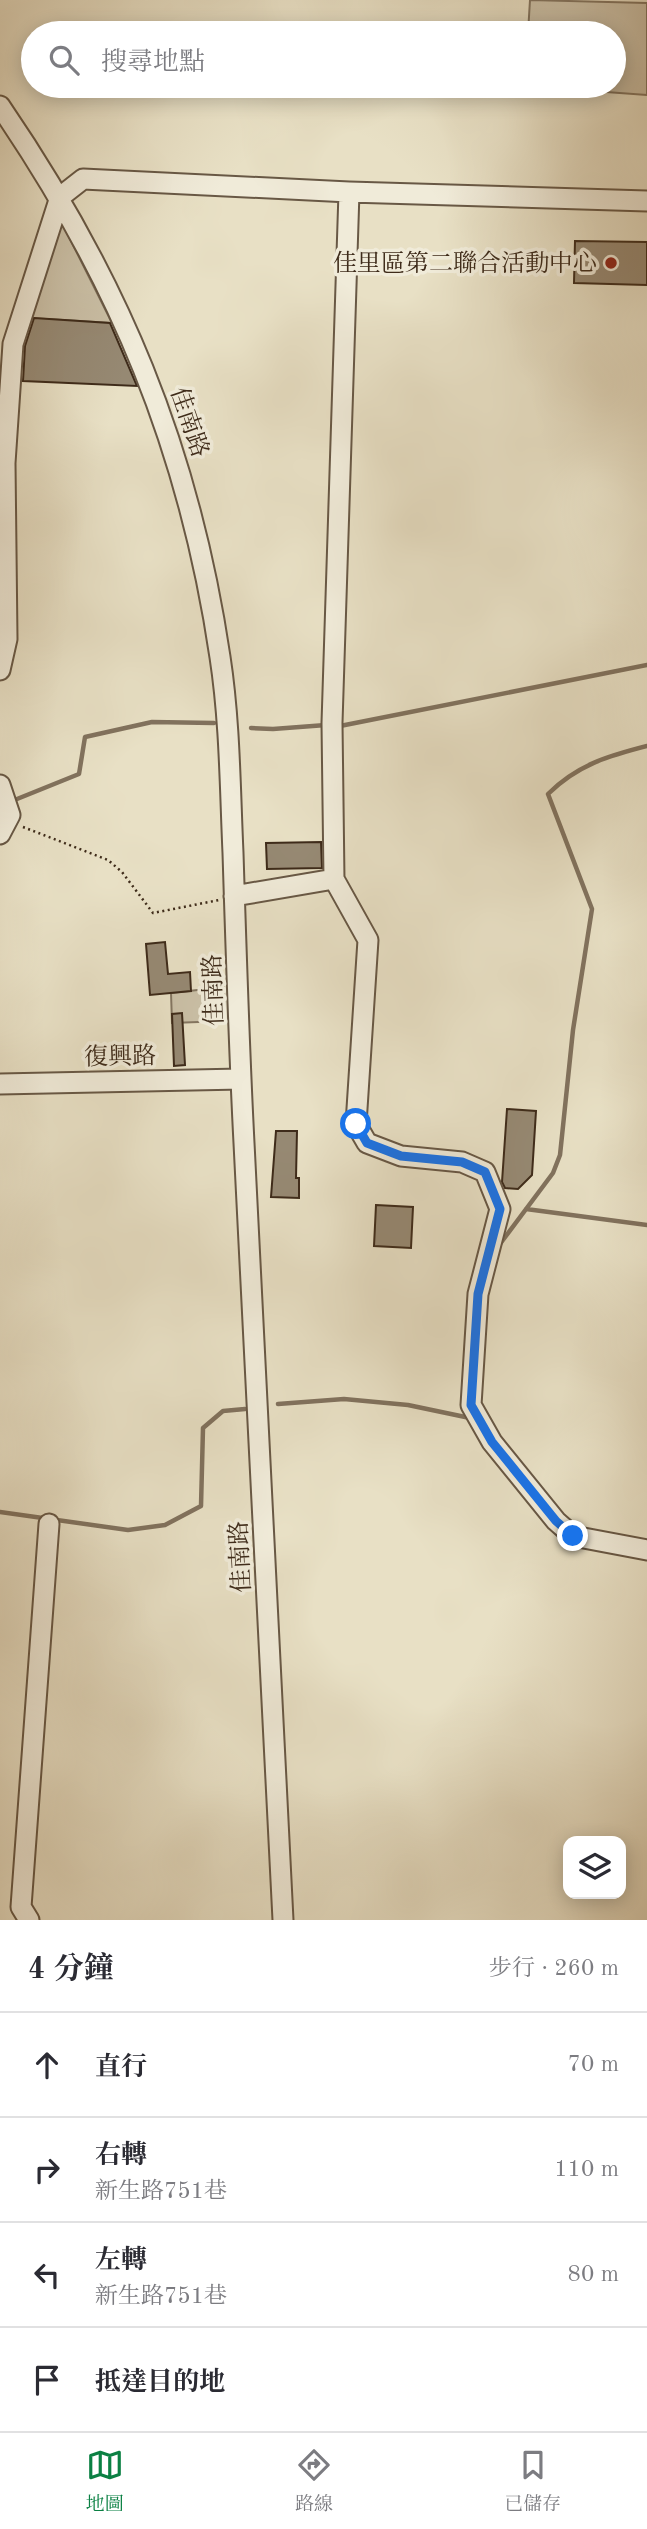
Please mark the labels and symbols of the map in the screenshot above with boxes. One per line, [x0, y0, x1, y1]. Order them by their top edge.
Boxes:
place label: 佳里區第二聯合活動中心 [333, 250, 597, 277]
marker: 佳里區第二聯合活動中心 [603, 255, 619, 271]
street label: 佳南路 [165, 384, 214, 461]
street label: 佳南路 [199, 954, 228, 1026]
street label: 復興路 [84, 1042, 156, 1071]
route start [340, 1108, 371, 1139]
street label: 佳南路 [225, 1520, 256, 1594]
route end [557, 1520, 588, 1551]

